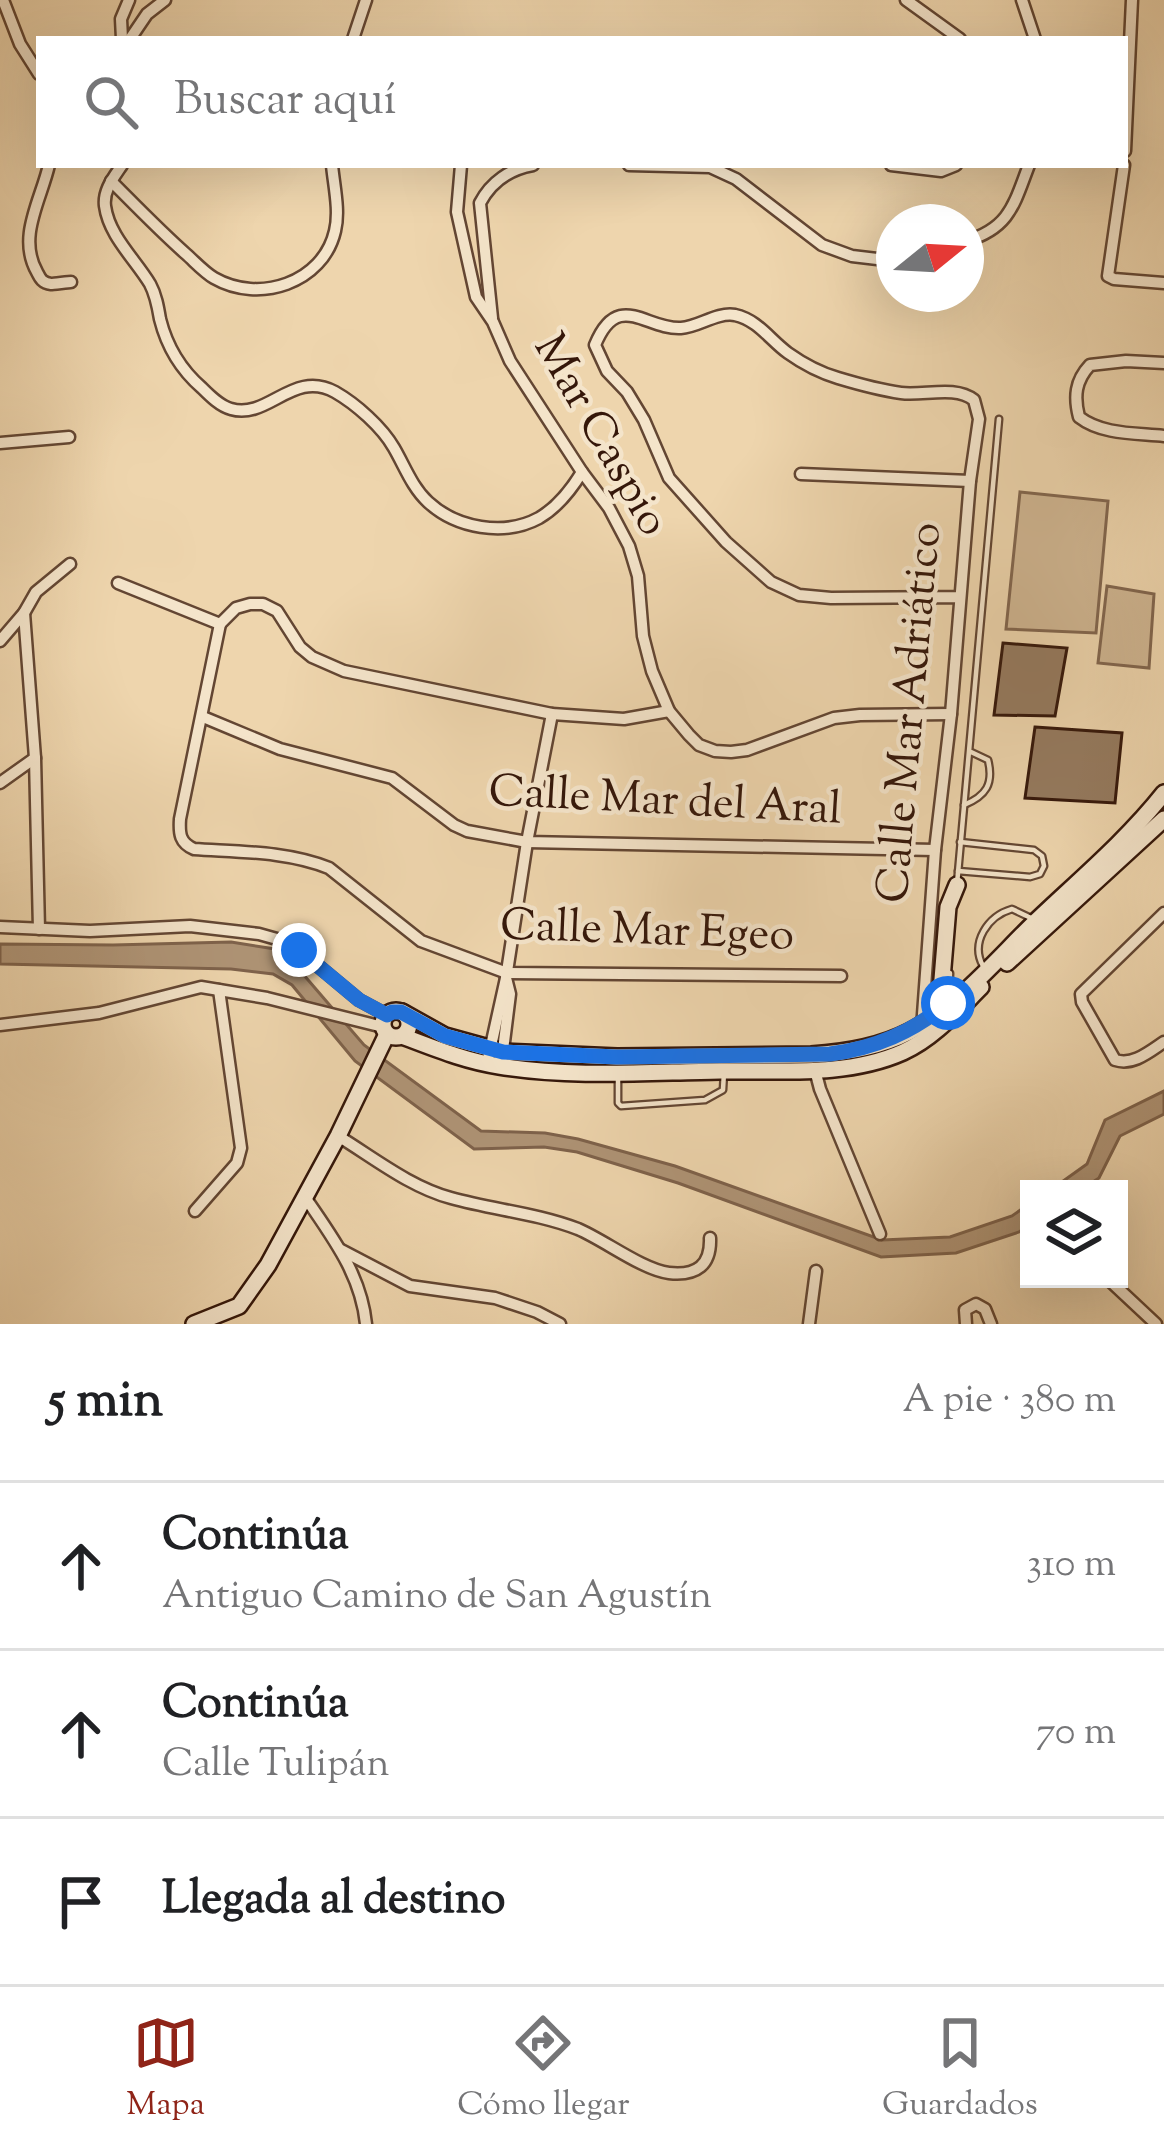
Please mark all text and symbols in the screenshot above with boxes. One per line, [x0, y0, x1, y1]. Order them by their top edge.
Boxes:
search box [36, 36, 1128, 168]
icon: search [78, 69, 144, 135]
text: Buscar aquí [174, 70, 396, 135]
north arrow [876, 204, 984, 312]
street label: Mar Caspio [515, 323, 683, 549]
street label: Calle Mar Adriático [863, 520, 961, 906]
street label: Calle Mar del Aral [487, 761, 843, 845]
street label: Calle Mar Egeo [499, 895, 795, 971]
route end [272, 923, 326, 977]
route start [921, 976, 975, 1030]
map controls [1020, 1180, 1128, 1288]
button: layers [1020, 1180, 1128, 1288]
text: 5 min [48, 1366, 163, 1439]
text: A pie · 380 m [902, 1374, 1116, 1430]
text: Continúa [162, 1505, 349, 1570]
icon: ahead [48, 1533, 114, 1599]
text: 310 m [1026, 1538, 1116, 1594]
text: Antiguo Camino de San Agustín [162, 1570, 712, 1626]
text: Continúa [162, 1673, 349, 1738]
icon: ahead [48, 1701, 114, 1767]
text: 70 m [1036, 1706, 1116, 1762]
text: Calle Tulipán [162, 1738, 390, 1794]
icon: arrive [48, 1869, 114, 1935]
text: Llegada al destino [162, 1869, 506, 1934]
tab: Mapa [126, 2010, 205, 2130]
tab: Cómo llegar [457, 2010, 630, 2130]
tab: Guardados [882, 2010, 1038, 2130]

